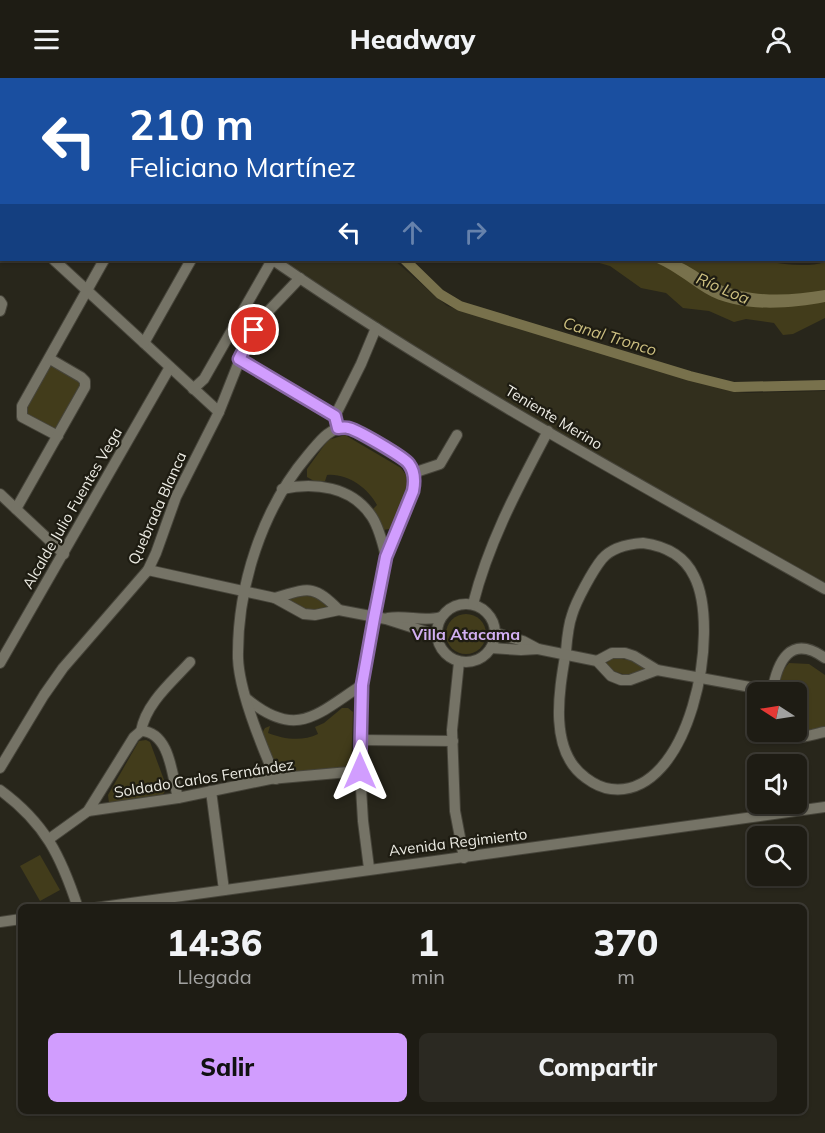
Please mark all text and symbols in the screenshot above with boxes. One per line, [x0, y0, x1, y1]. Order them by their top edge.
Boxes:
text: Headway [350, 22, 475, 56]
icon: menu [30, 23, 63, 56]
icon: person [762, 23, 795, 56]
text: 210 m [129, 98, 254, 151]
icon: left [30, 102, 108, 180]
text: Feliciano Martínez [129, 150, 356, 184]
icon: left [333, 216, 366, 249]
icon: ahead [396, 216, 429, 249]
icon: right [459, 216, 492, 249]
water label: Río Loa [694, 268, 753, 308]
pin [228, 304, 279, 355]
water label: Canal Tronco [561, 312, 659, 360]
icon: arrive [237, 313, 270, 346]
street label: Teniente Merino [502, 381, 606, 453]
street label: Alcalde Julio Fuentes Vega [18, 424, 126, 592]
street label: Quebrada Blanca [124, 449, 190, 567]
district label: Villa Atacama [411, 624, 520, 644]
north arrow [747, 682, 807, 742]
map controls [747, 682, 807, 886]
position arrow [328, 739, 392, 803]
street label: Soldado Carlos Fernández [113, 754, 296, 802]
button: sound [747, 754, 807, 814]
street label: Avenida Regimiento [388, 824, 528, 860]
button: search [747, 826, 807, 886]
text: 14:36 [167, 920, 262, 965]
text: 1 [417, 920, 439, 965]
text: 370 [594, 920, 658, 965]
text: Llegada [177, 964, 252, 989]
text: min [411, 964, 445, 989]
text: m [617, 964, 635, 989]
button: Salir [48, 1033, 407, 1102]
button: Compartir [419, 1033, 777, 1102]

